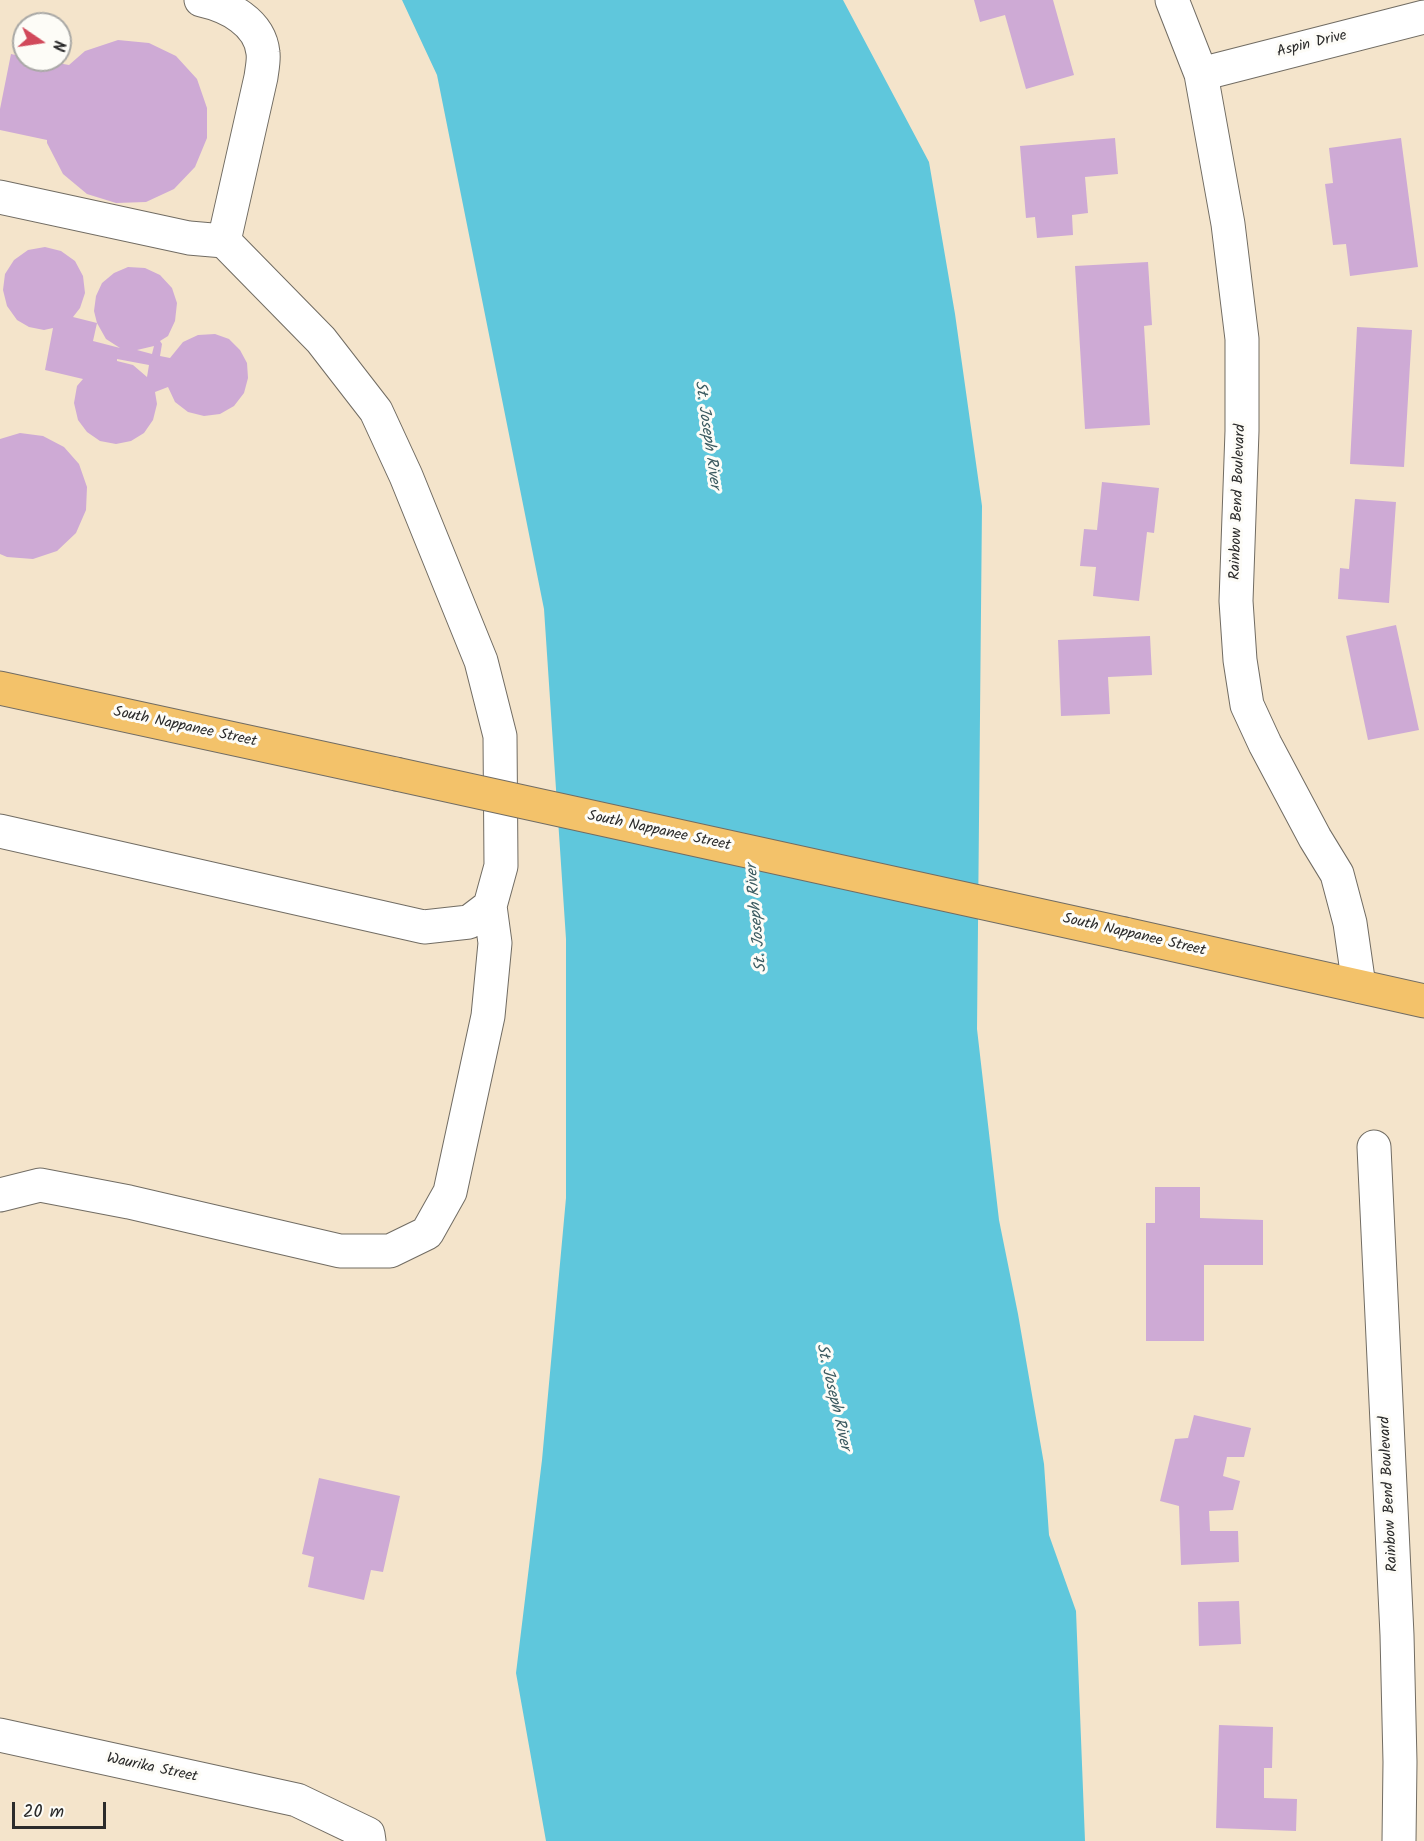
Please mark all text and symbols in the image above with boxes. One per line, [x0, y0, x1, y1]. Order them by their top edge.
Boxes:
north arrow [12, 12, 72, 72]
street label: Aspin Drive [1275, 28, 1349, 62]
text: N [45, 38, 71, 53]
water label: St. Joseph River [689, 380, 723, 490]
street label: Rainbow Bend Boulevard [1227, 424, 1251, 580]
street label: South Nappanee Street [112, 704, 258, 752]
street label: South Nappanee Street [586, 808, 732, 856]
water label: St. Joseph River [744, 863, 772, 973]
street label: South Nappanee Street [1061, 911, 1207, 961]
water label: St. Joseph River [810, 1342, 854, 1452]
street label: Rainbow Bend Boulevard [1377, 1416, 1403, 1572]
street label: Waurika Street [105, 1751, 199, 1787]
scale bar [15, 1790, 110, 1828]
text: 20 m [23, 1798, 64, 1827]

